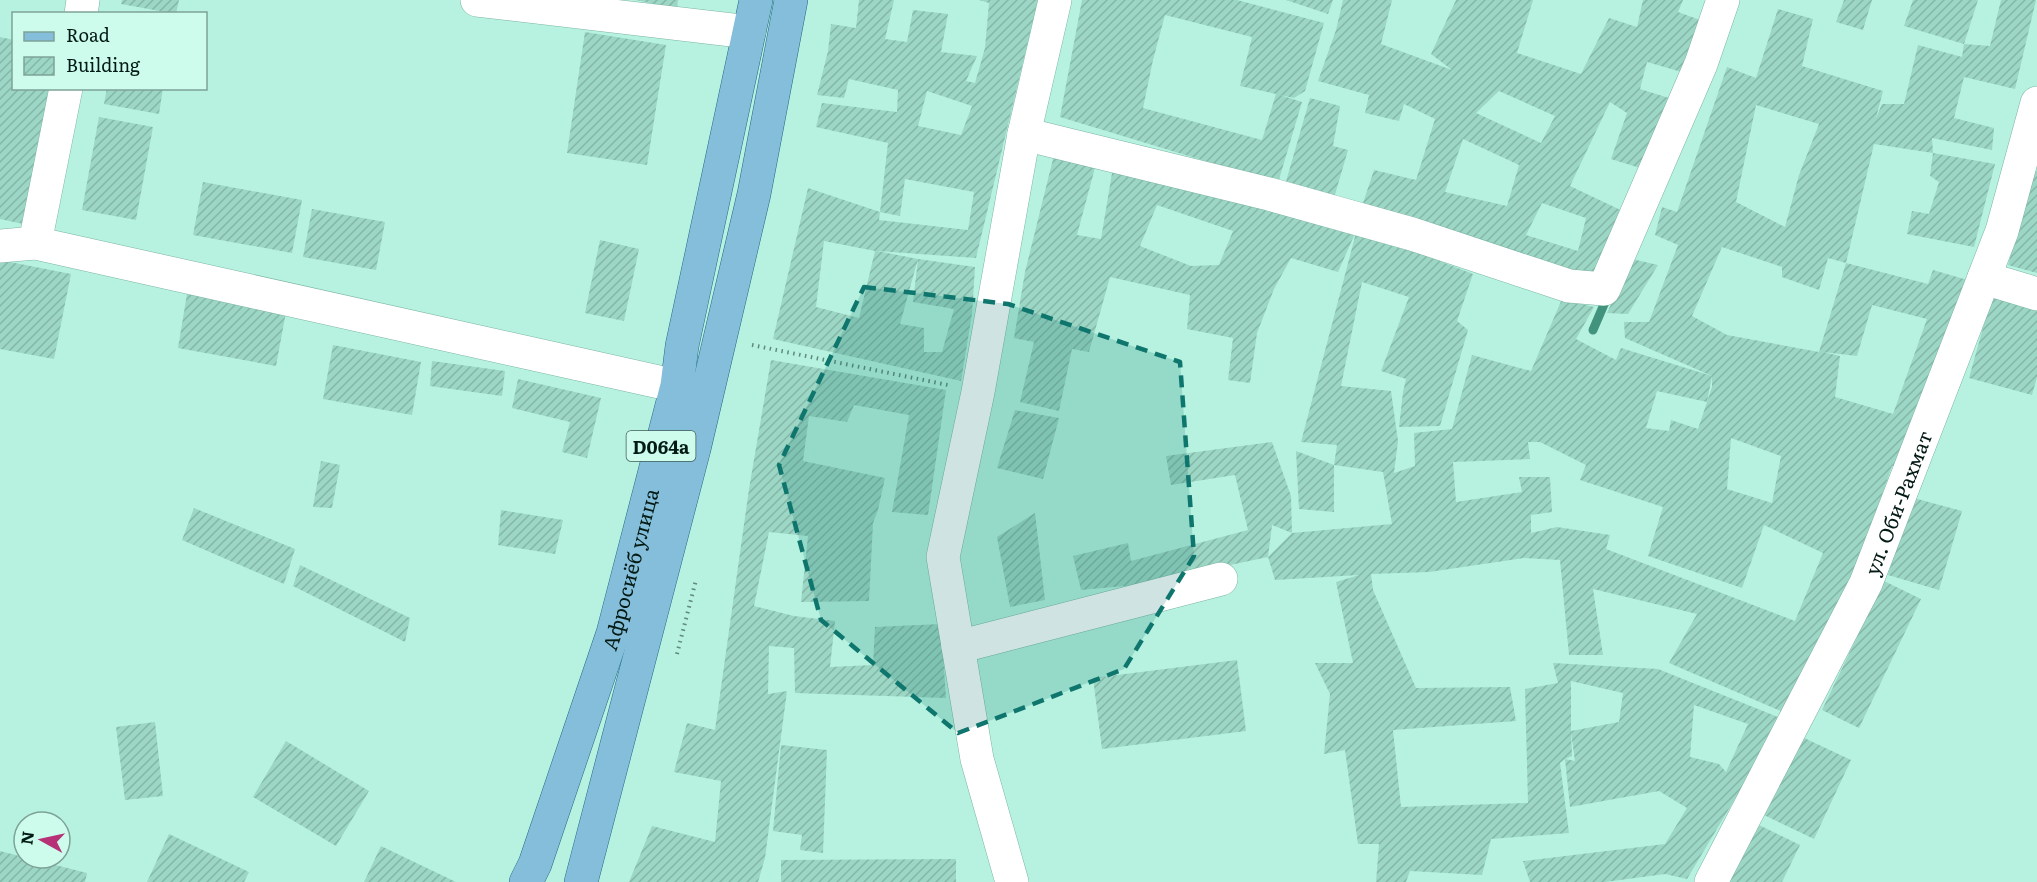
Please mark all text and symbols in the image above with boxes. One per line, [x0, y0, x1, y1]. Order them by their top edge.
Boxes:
legend [12, 12, 207, 90]
text: Road [66, 21, 110, 48]
text: Building [66, 51, 141, 78]
street label: ул. Оби-Рахмат [1856, 426, 1939, 579]
road number: D064a [626, 431, 696, 461]
street label: Афросиёб улица [593, 485, 665, 654]
north arrow [12, 810, 72, 870]
text: N [13, 829, 39, 846]

